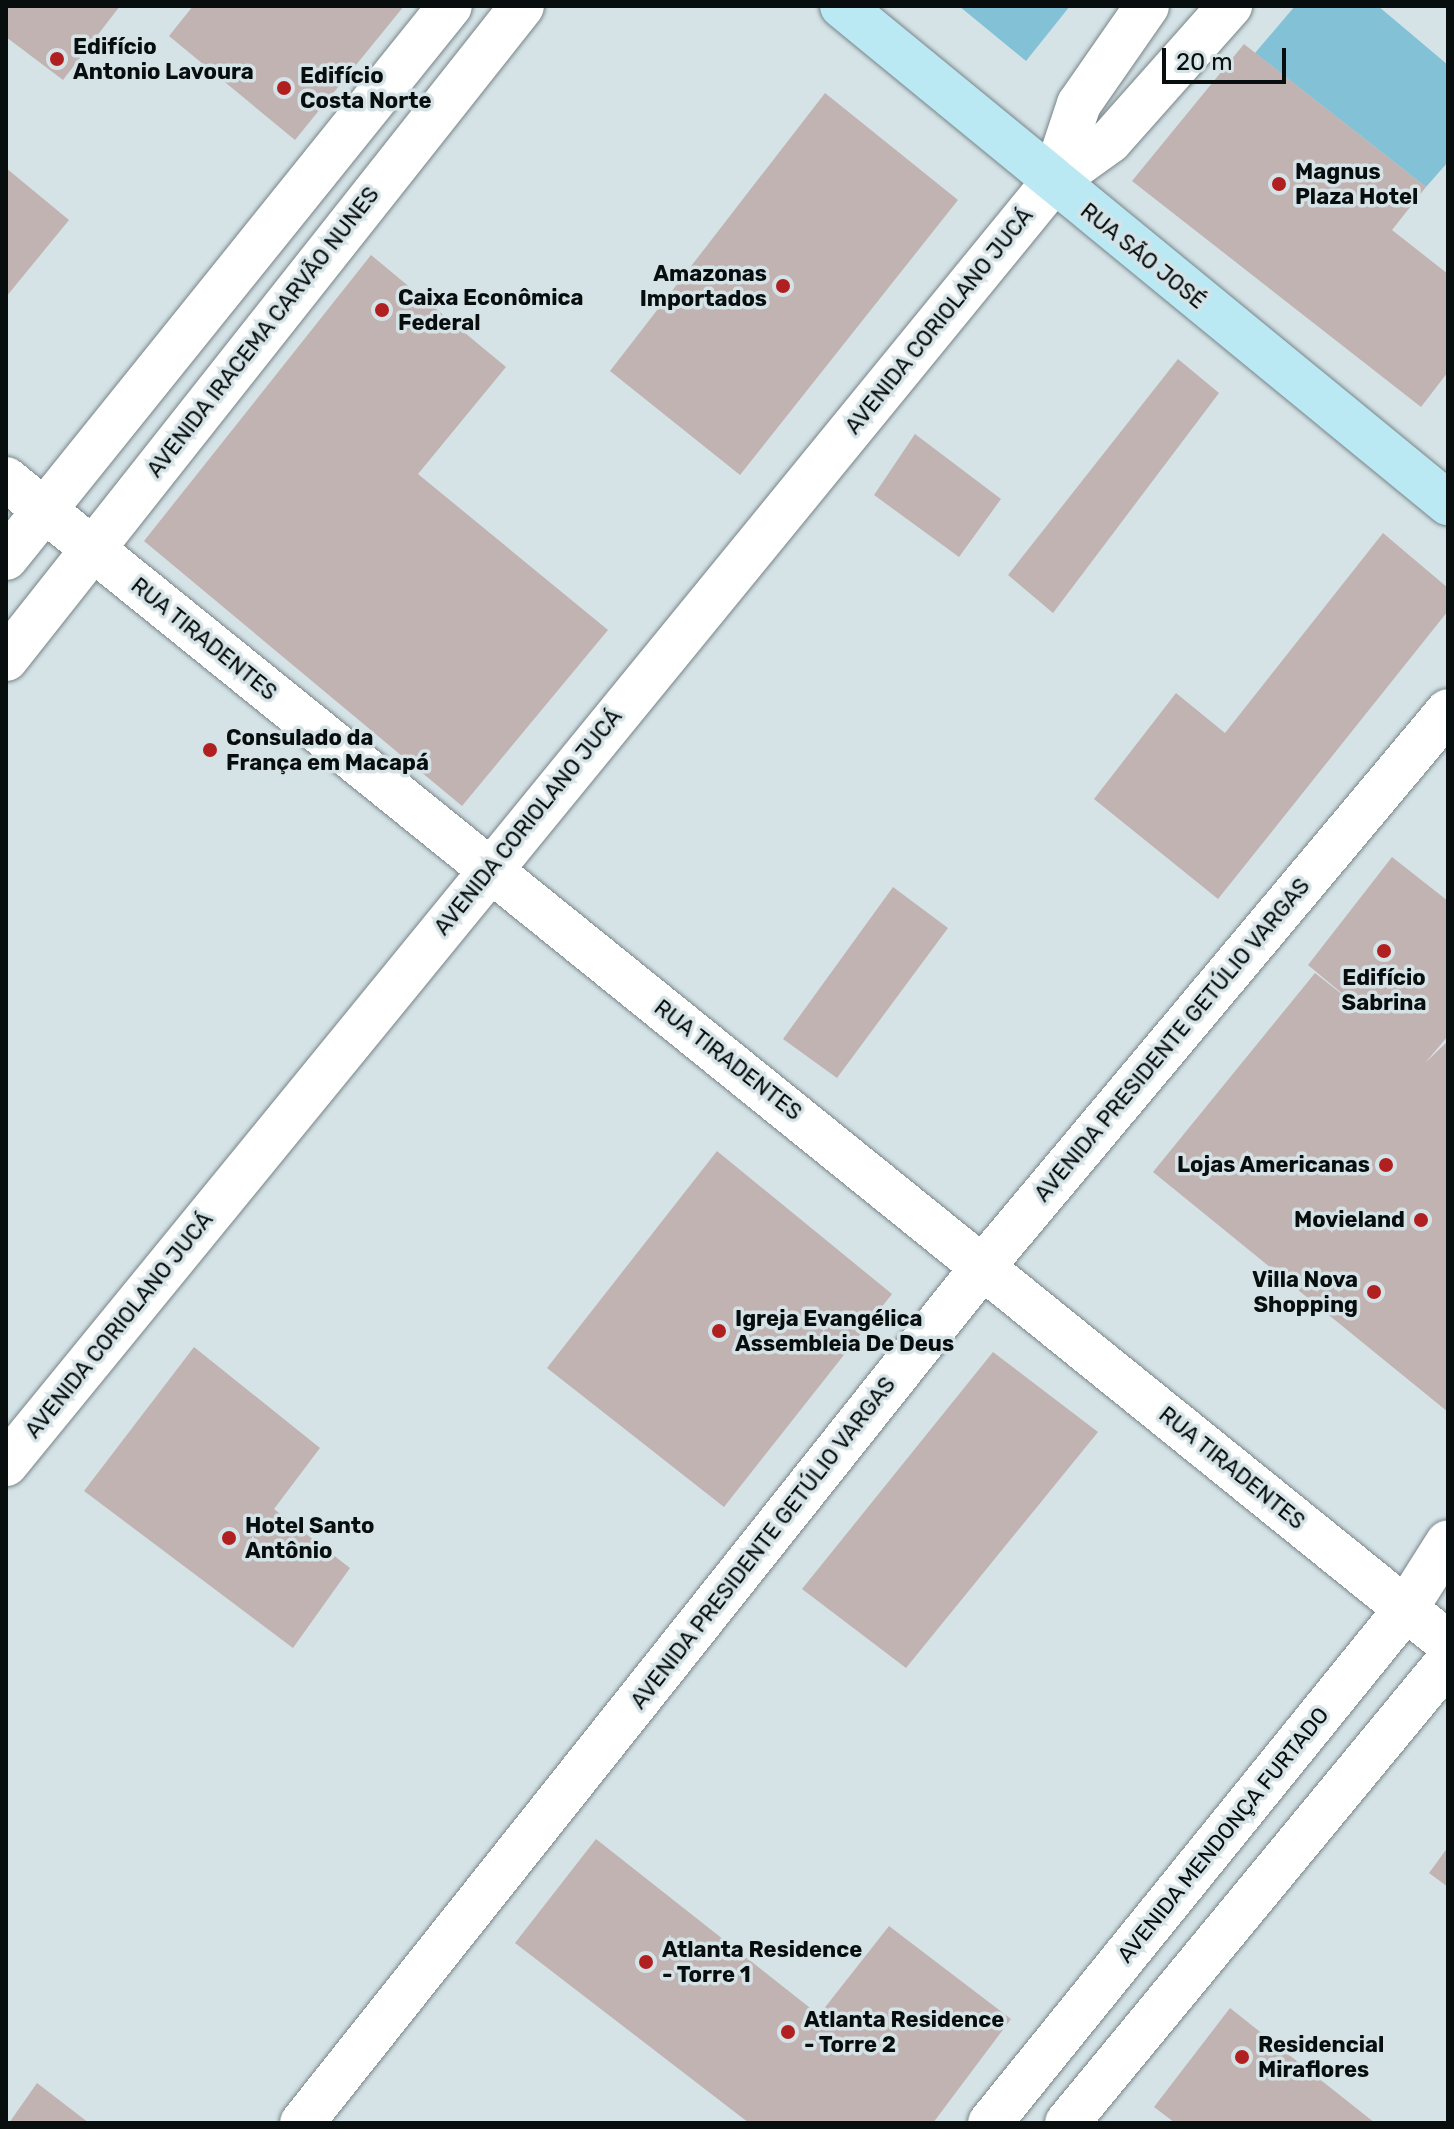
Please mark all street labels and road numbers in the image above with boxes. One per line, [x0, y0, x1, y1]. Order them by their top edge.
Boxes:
street label: AVENIDA IRACEMA CARVÃO NUNES [141, 181, 385, 483]
street label: RUA SÃO JOSÉ [1075, 197, 1211, 315]
street label: AVENIDA CORIOLANO JUCÁ [839, 202, 1039, 440]
street label: RUA TIRADENTES [125, 572, 283, 706]
street label: AVENIDA CORIOLANO JUCÁ [428, 703, 628, 941]
street label: AVENIDA PRESIDENTE GETÚLIO VARGAS [1029, 873, 1315, 1207]
street label: RUA TIRADENTES [649, 994, 807, 1126]
street label: AVENIDA CORIOLANO JUCÁ [19, 1206, 219, 1444]
street label: AVENIDA PRESIDENTE GETÚLIO VARGAS [625, 1371, 901, 1715]
street label: RUA TIRADENTES [1153, 1401, 1311, 1535]
street label: AVENIDA MENDONÇA FURTADO [1111, 1702, 1335, 1968]

